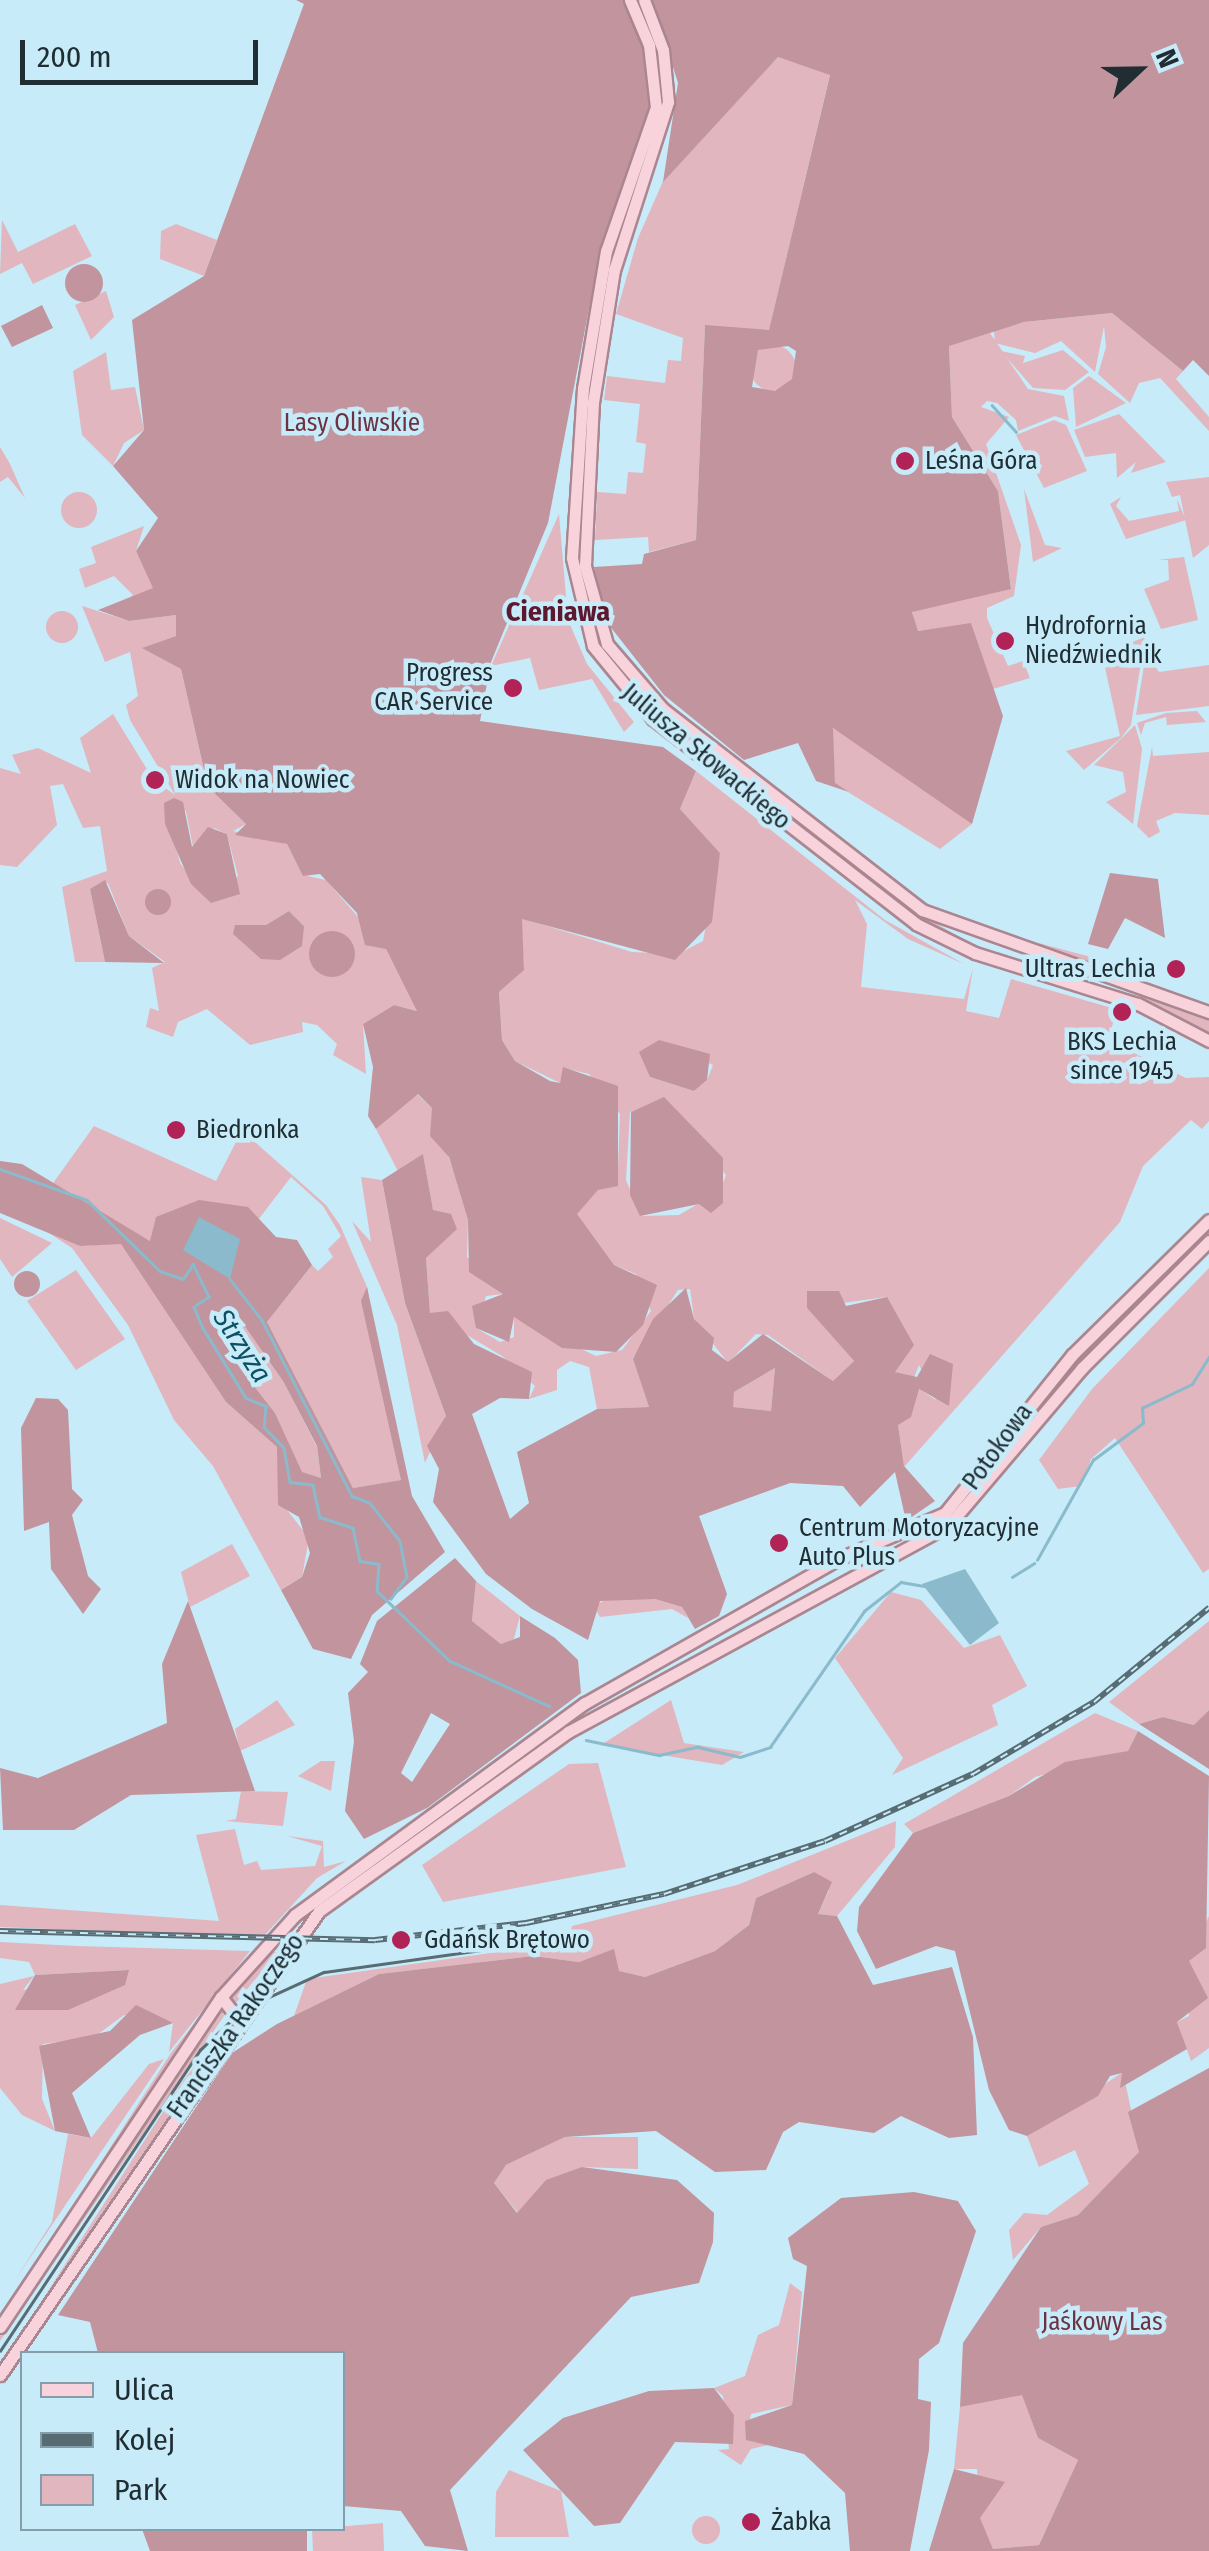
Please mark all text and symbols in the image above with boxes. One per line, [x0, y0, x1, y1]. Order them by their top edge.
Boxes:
scale bar [25, 20, 262, 82]
north arrow [1089, 20, 1189, 120]
text: 200 m [37, 39, 112, 75]
text: N [1149, 45, 1186, 73]
park label: Lasy Oliwskie [284, 408, 420, 438]
place label: Leśna Góra [925, 446, 1038, 476]
marker: Leśna Góra [894, 450, 916, 472]
district label: Cieniawa [506, 595, 610, 629]
place label: Hydrofornia Niedźwiednik [1025, 612, 1162, 671]
marker: Hydrofornia Niedźwiednik [994, 630, 1016, 652]
place label: Progress CAR Service [374, 659, 493, 718]
marker: Progress CAR Service [502, 677, 524, 699]
street label: Juliusza Słowackiego [616, 678, 796, 836]
place label: Widok na Nowiec [175, 765, 349, 795]
marker: Widok na Nowiec [144, 769, 166, 791]
place label: Ultras Lechia [1025, 954, 1156, 984]
marker: Ultras Lechia [1165, 958, 1187, 980]
marker: BKS Lechia since 1945 [1111, 1001, 1133, 1023]
place label: BKS Lechia since 1945 [1067, 1028, 1177, 1087]
place label: Biedronka [196, 1115, 300, 1145]
marker: Biedronka [165, 1119, 187, 1141]
water label: Strzyża [206, 1303, 278, 1389]
street label: Potokowa [957, 1398, 1039, 1496]
place label: Centrum Motoryzacyjne Auto Plus [799, 1514, 1039, 1573]
marker: Centrum Motoryzacyjne Auto Plus [768, 1532, 790, 1554]
place label: Gdańsk Brętowo [424, 1925, 590, 1955]
marker: Gdańsk Brętowo [388, 1927, 414, 1953]
street label: Franciszka Rakoczego [161, 1928, 311, 2124]
park label: Jaśkowy Las [1041, 2307, 1163, 2337]
legend [20, 2351, 345, 2531]
text: Ulica [114, 2372, 174, 2408]
text: Kolej [114, 2422, 175, 2458]
text: Park [114, 2472, 167, 2508]
place label: Żabka [771, 2507, 831, 2537]
marker: Żabka [740, 2511, 762, 2533]

